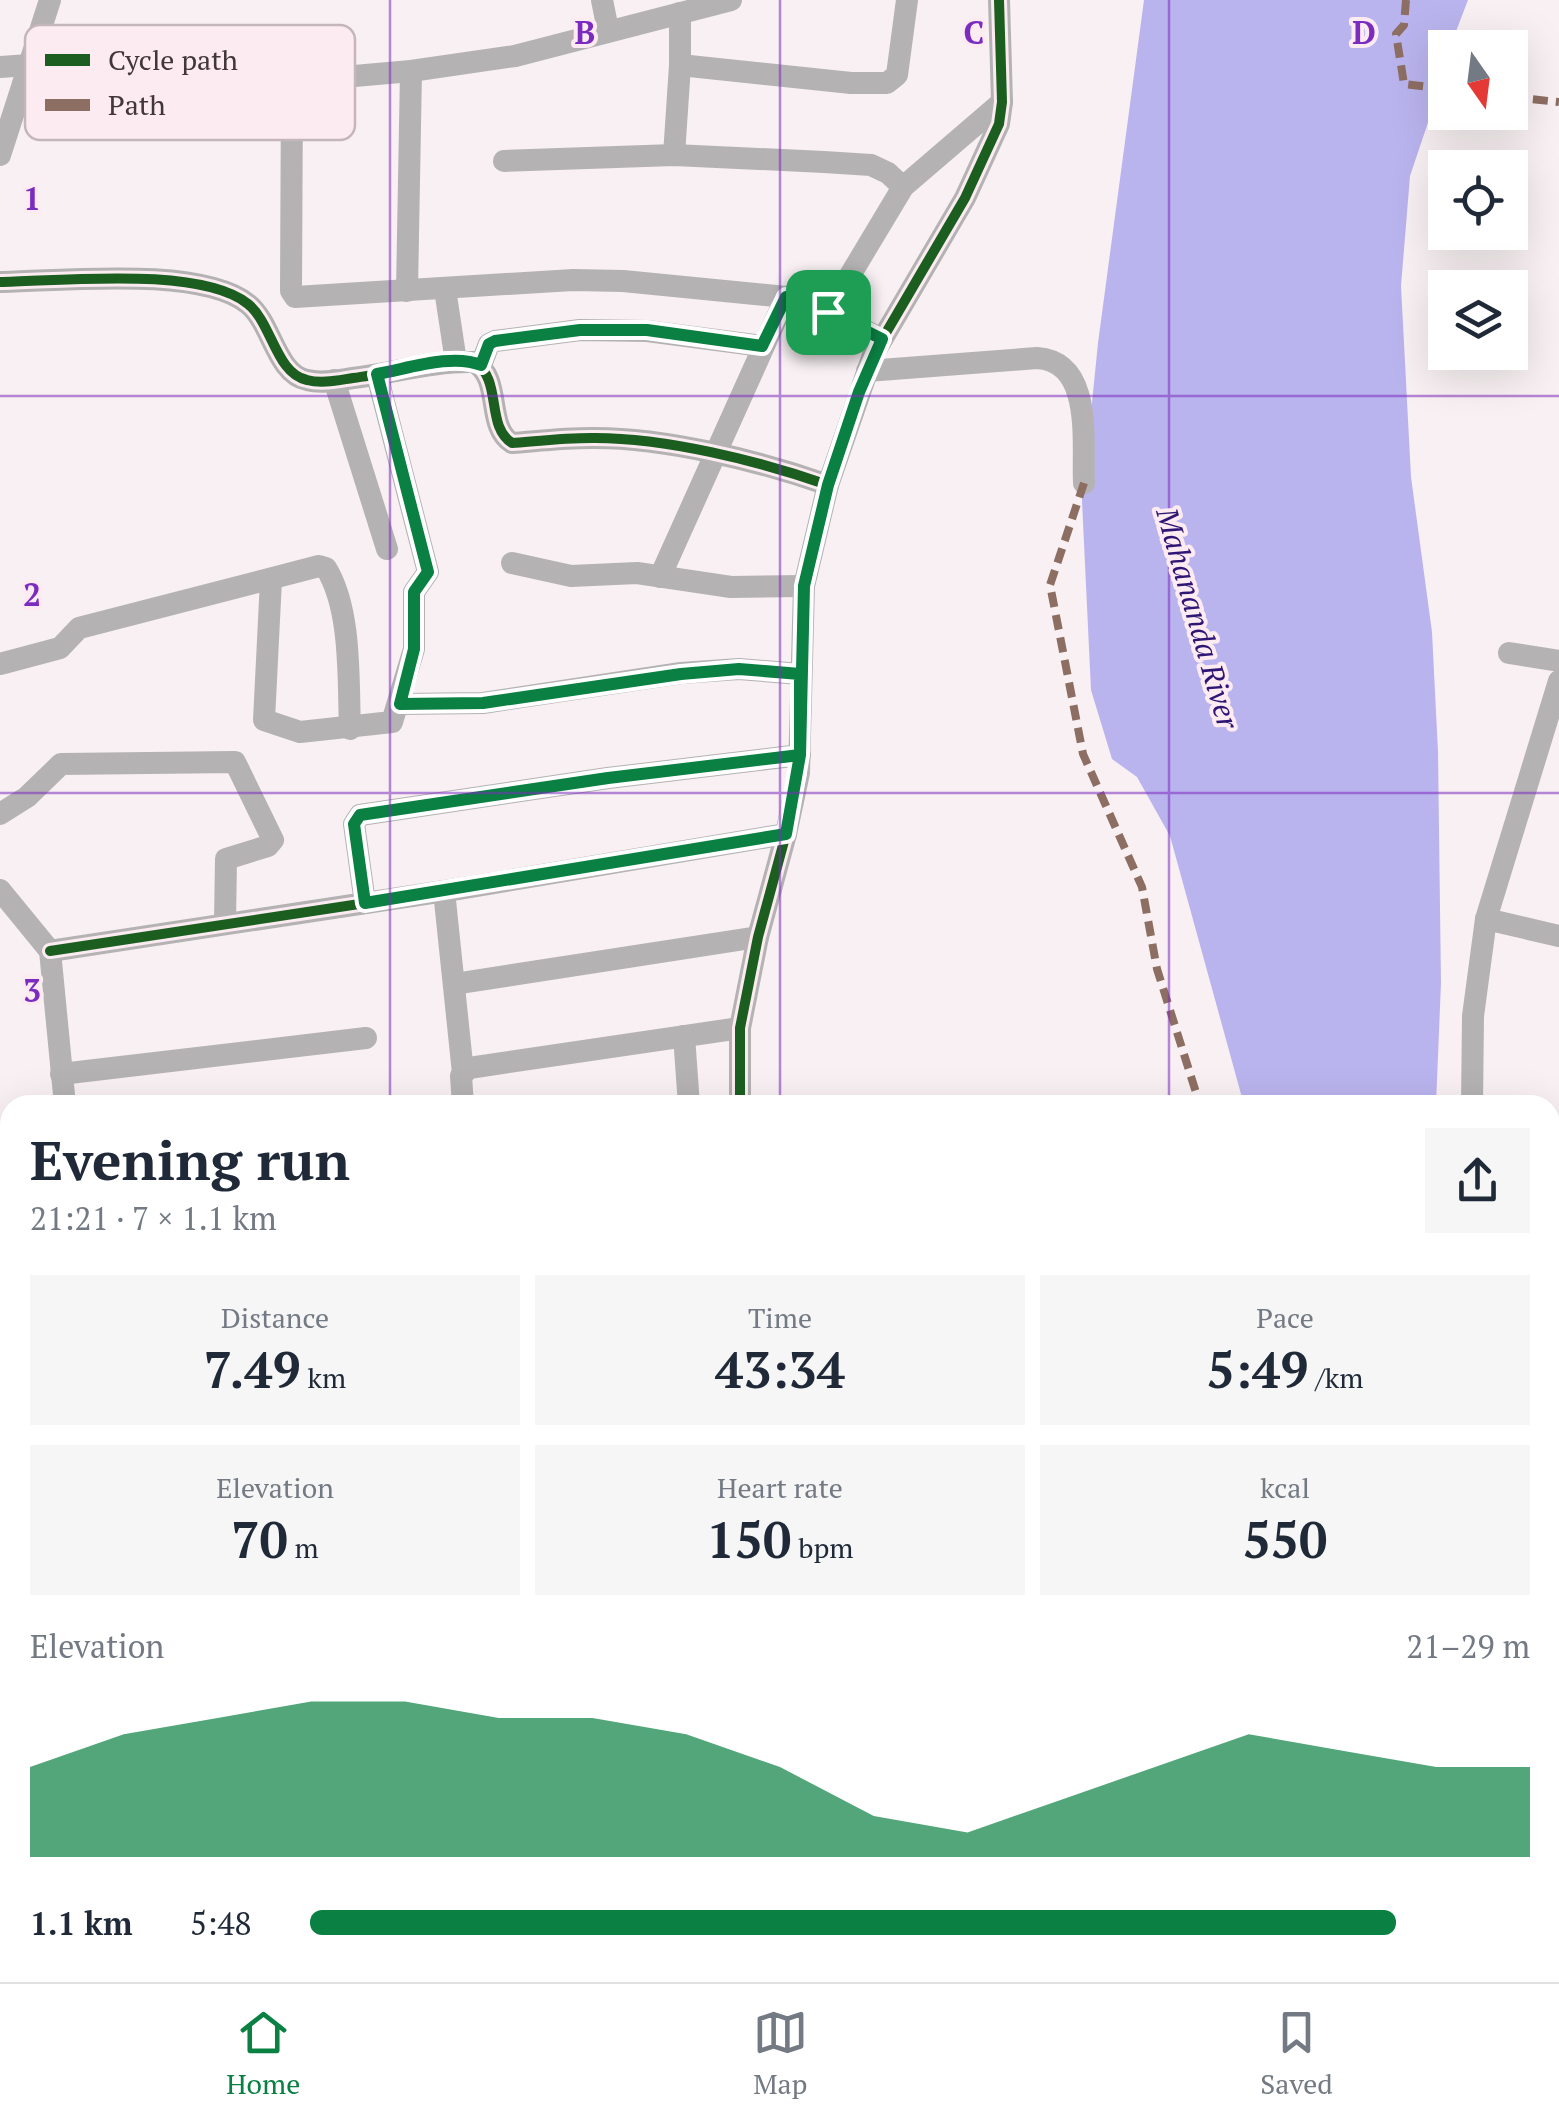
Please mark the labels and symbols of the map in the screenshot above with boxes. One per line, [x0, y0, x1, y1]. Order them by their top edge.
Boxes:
text: B [575, 11, 595, 53]
text: C [964, 11, 984, 53]
text: D [1352, 11, 1376, 53]
legend [25, 25, 355, 140]
north arrow [1428, 30, 1528, 130]
text: Cycle path [108, 41, 238, 78]
text: Path [108, 86, 166, 123]
text: 1 [23, 177, 41, 219]
pin [786, 270, 871, 355]
water label: Mahananda River [1147, 502, 1249, 734]
text: 2 [23, 573, 41, 615]
text: 3 [23, 969, 41, 1011]

